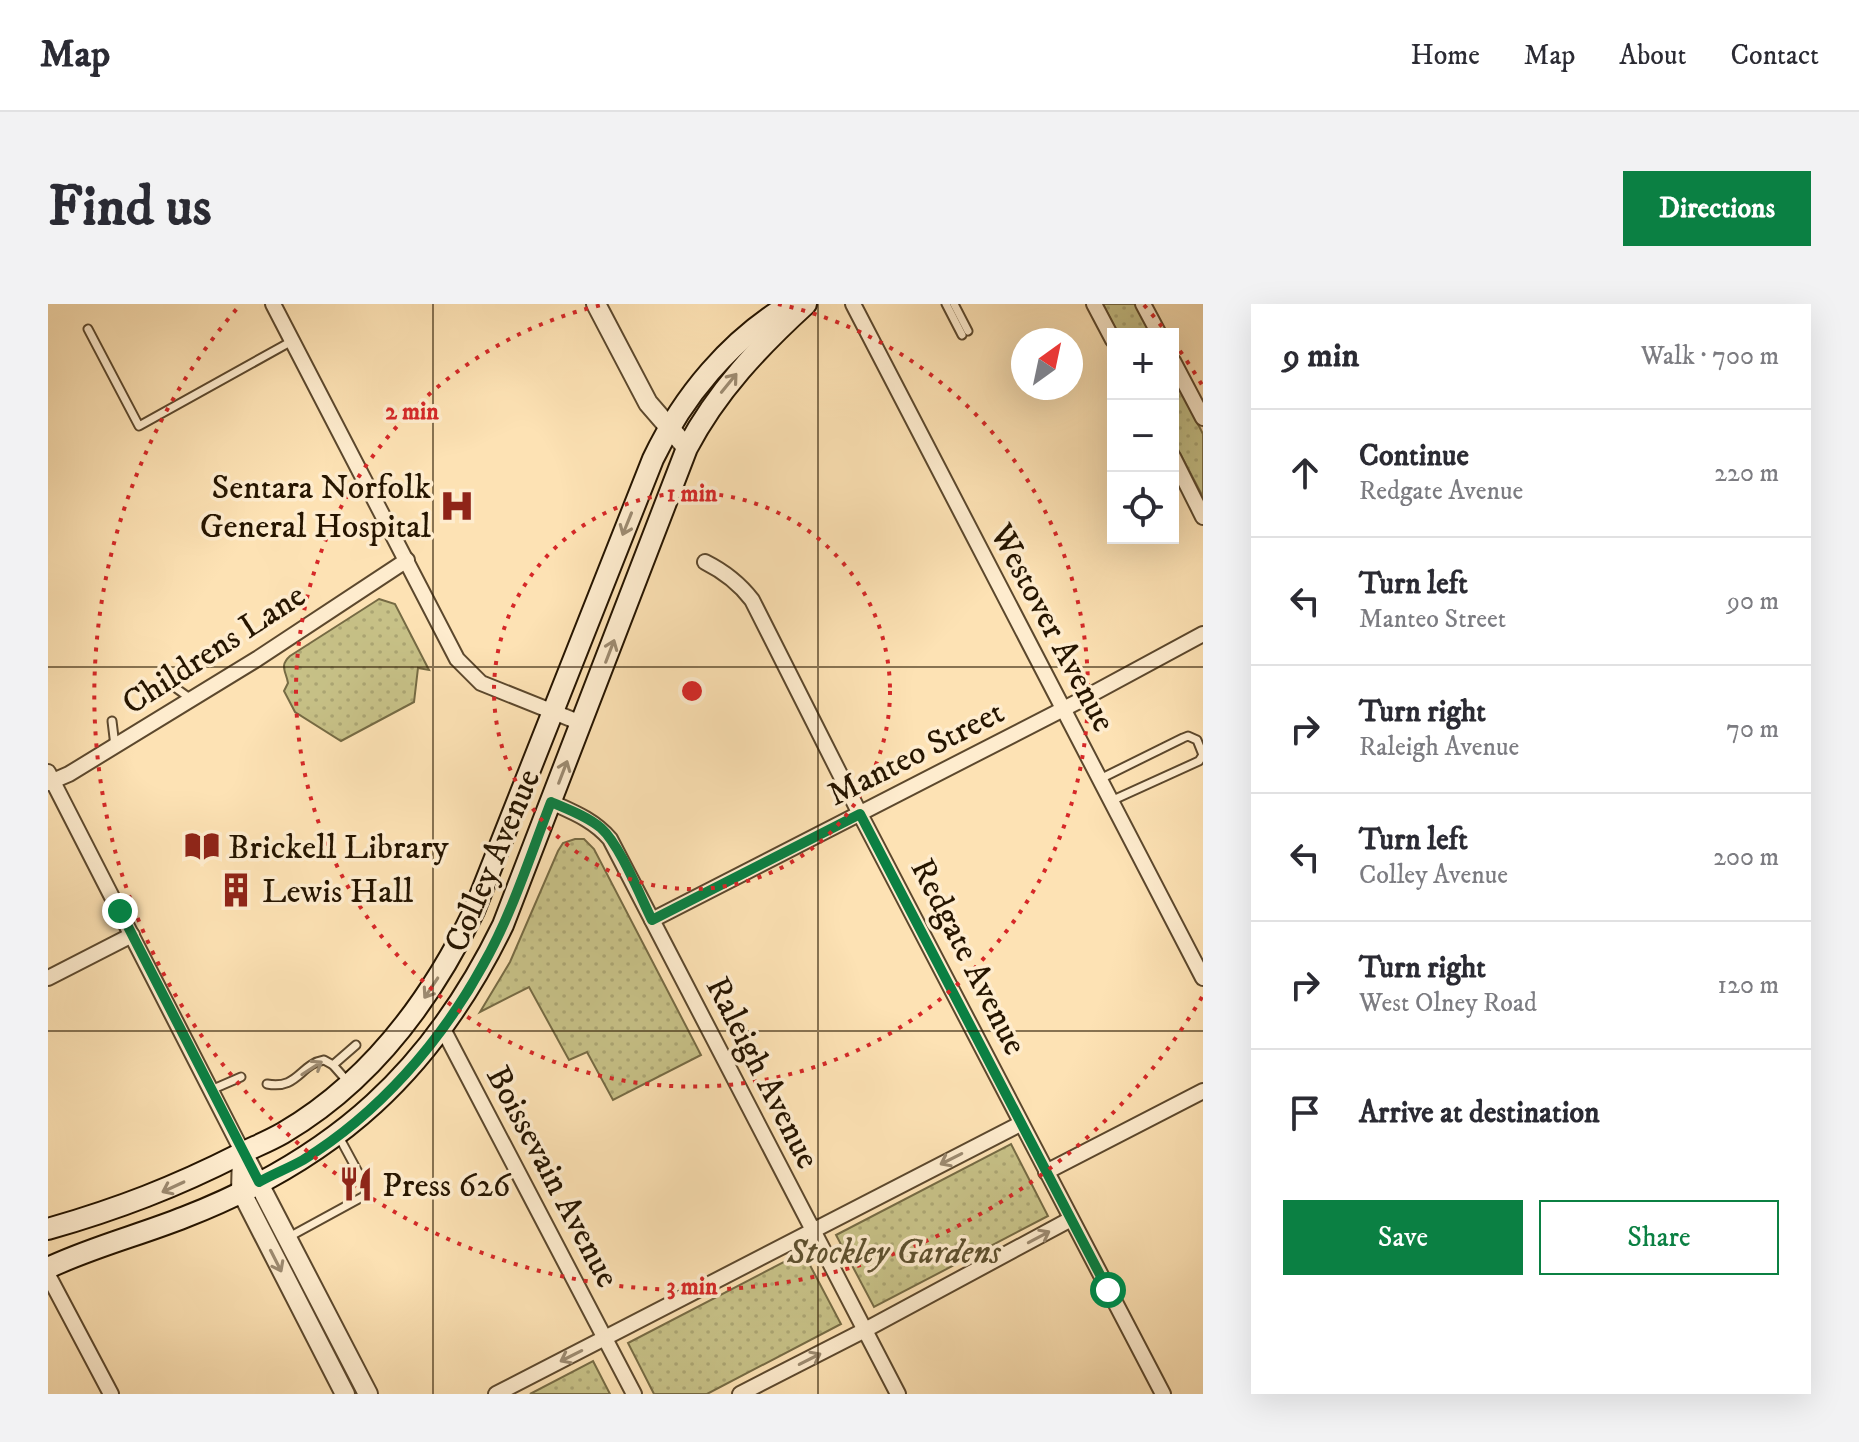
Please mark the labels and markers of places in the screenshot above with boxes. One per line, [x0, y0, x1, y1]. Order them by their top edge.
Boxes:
place label: Sentara Norfolk General Hospital [200, 467, 432, 548]
hospital icon: Sentara Norfolk General Hospital [438, 487, 476, 525]
centre of rings [678, 677, 706, 705]
library icon: Brickell Library [183, 827, 221, 865]
place label: Brickell Library [228, 827, 450, 869]
building icon: Lewis Hall [217, 871, 255, 909]
place label: Lewis Hall [262, 871, 414, 913]
restaurant icon: Press 626 [337, 1165, 375, 1203]
place label: Press 626 [382, 1165, 512, 1207]

